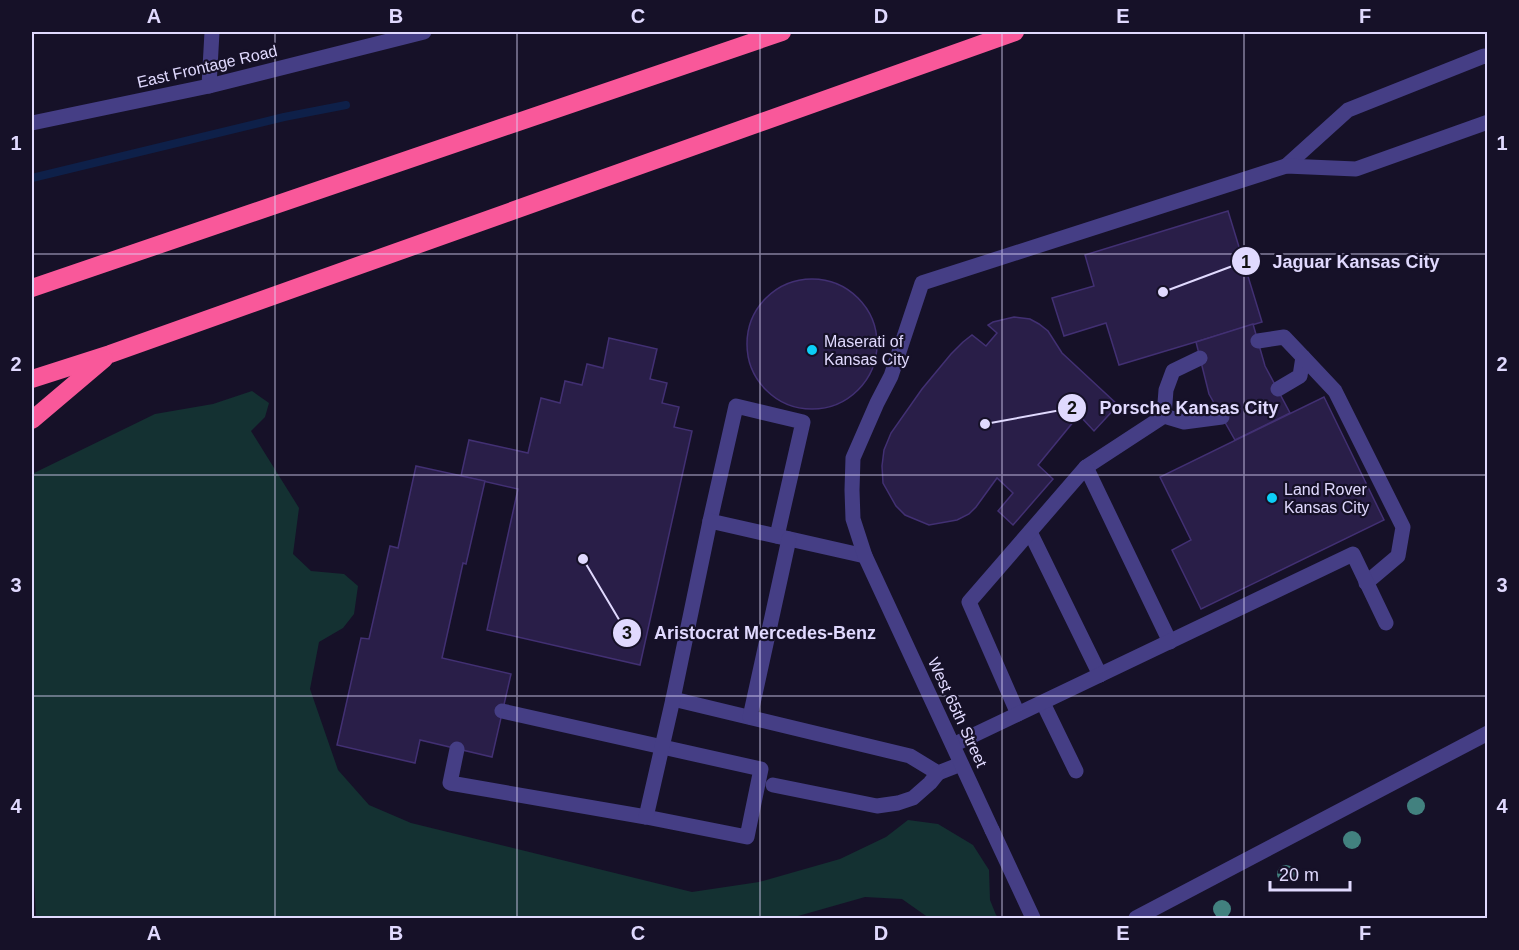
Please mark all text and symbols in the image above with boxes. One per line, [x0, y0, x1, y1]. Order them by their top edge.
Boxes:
text: A [147, 5, 161, 27]
text: B [389, 5, 403, 27]
text: C [631, 5, 645, 27]
text: D [874, 5, 888, 27]
text: E [1116, 5, 1130, 27]
text: F [1359, 5, 1371, 27]
street label: East Frontage Road [135, 42, 279, 91]
text: 1 [10, 132, 22, 154]
text: 1 [1496, 132, 1508, 154]
callout: Jaguar Kansas City [1231, 243, 1452, 279]
text: 1 [1241, 252, 1251, 272]
text: Jaguar Kansas City [1272, 252, 1440, 272]
place label: Maserati of Kansas City [824, 333, 909, 368]
marker: Maserati of Kansas City [805, 343, 819, 357]
text: 2 [10, 353, 22, 375]
text: 2 [1496, 353, 1508, 375]
callout: Porsche Kansas City [1057, 390, 1290, 426]
text: 2 [1067, 398, 1077, 418]
text: Porsche Kansas City [1099, 398, 1279, 418]
place label: Land Rover Kansas City [1284, 481, 1369, 516]
marker: Land Rover Kansas City [1265, 491, 1279, 505]
text: 3 [10, 574, 22, 596]
text: 3 [1496, 574, 1508, 596]
callout: Aristocrat Mercedes-Benz [612, 615, 888, 651]
text: 3 [622, 623, 632, 643]
text: Aristocrat Mercedes-Benz [654, 623, 876, 643]
street label: West 65th Street [925, 655, 991, 770]
text: 4 [10, 795, 22, 817]
text: 4 [1496, 795, 1508, 817]
scale bar [1270, 854, 1350, 892]
text: 20 m [1279, 865, 1319, 885]
text: A [147, 922, 161, 944]
text: B [389, 922, 403, 944]
text: C [631, 922, 645, 944]
text: D [874, 922, 888, 944]
text: E [1116, 922, 1130, 944]
text: F [1359, 922, 1371, 944]

